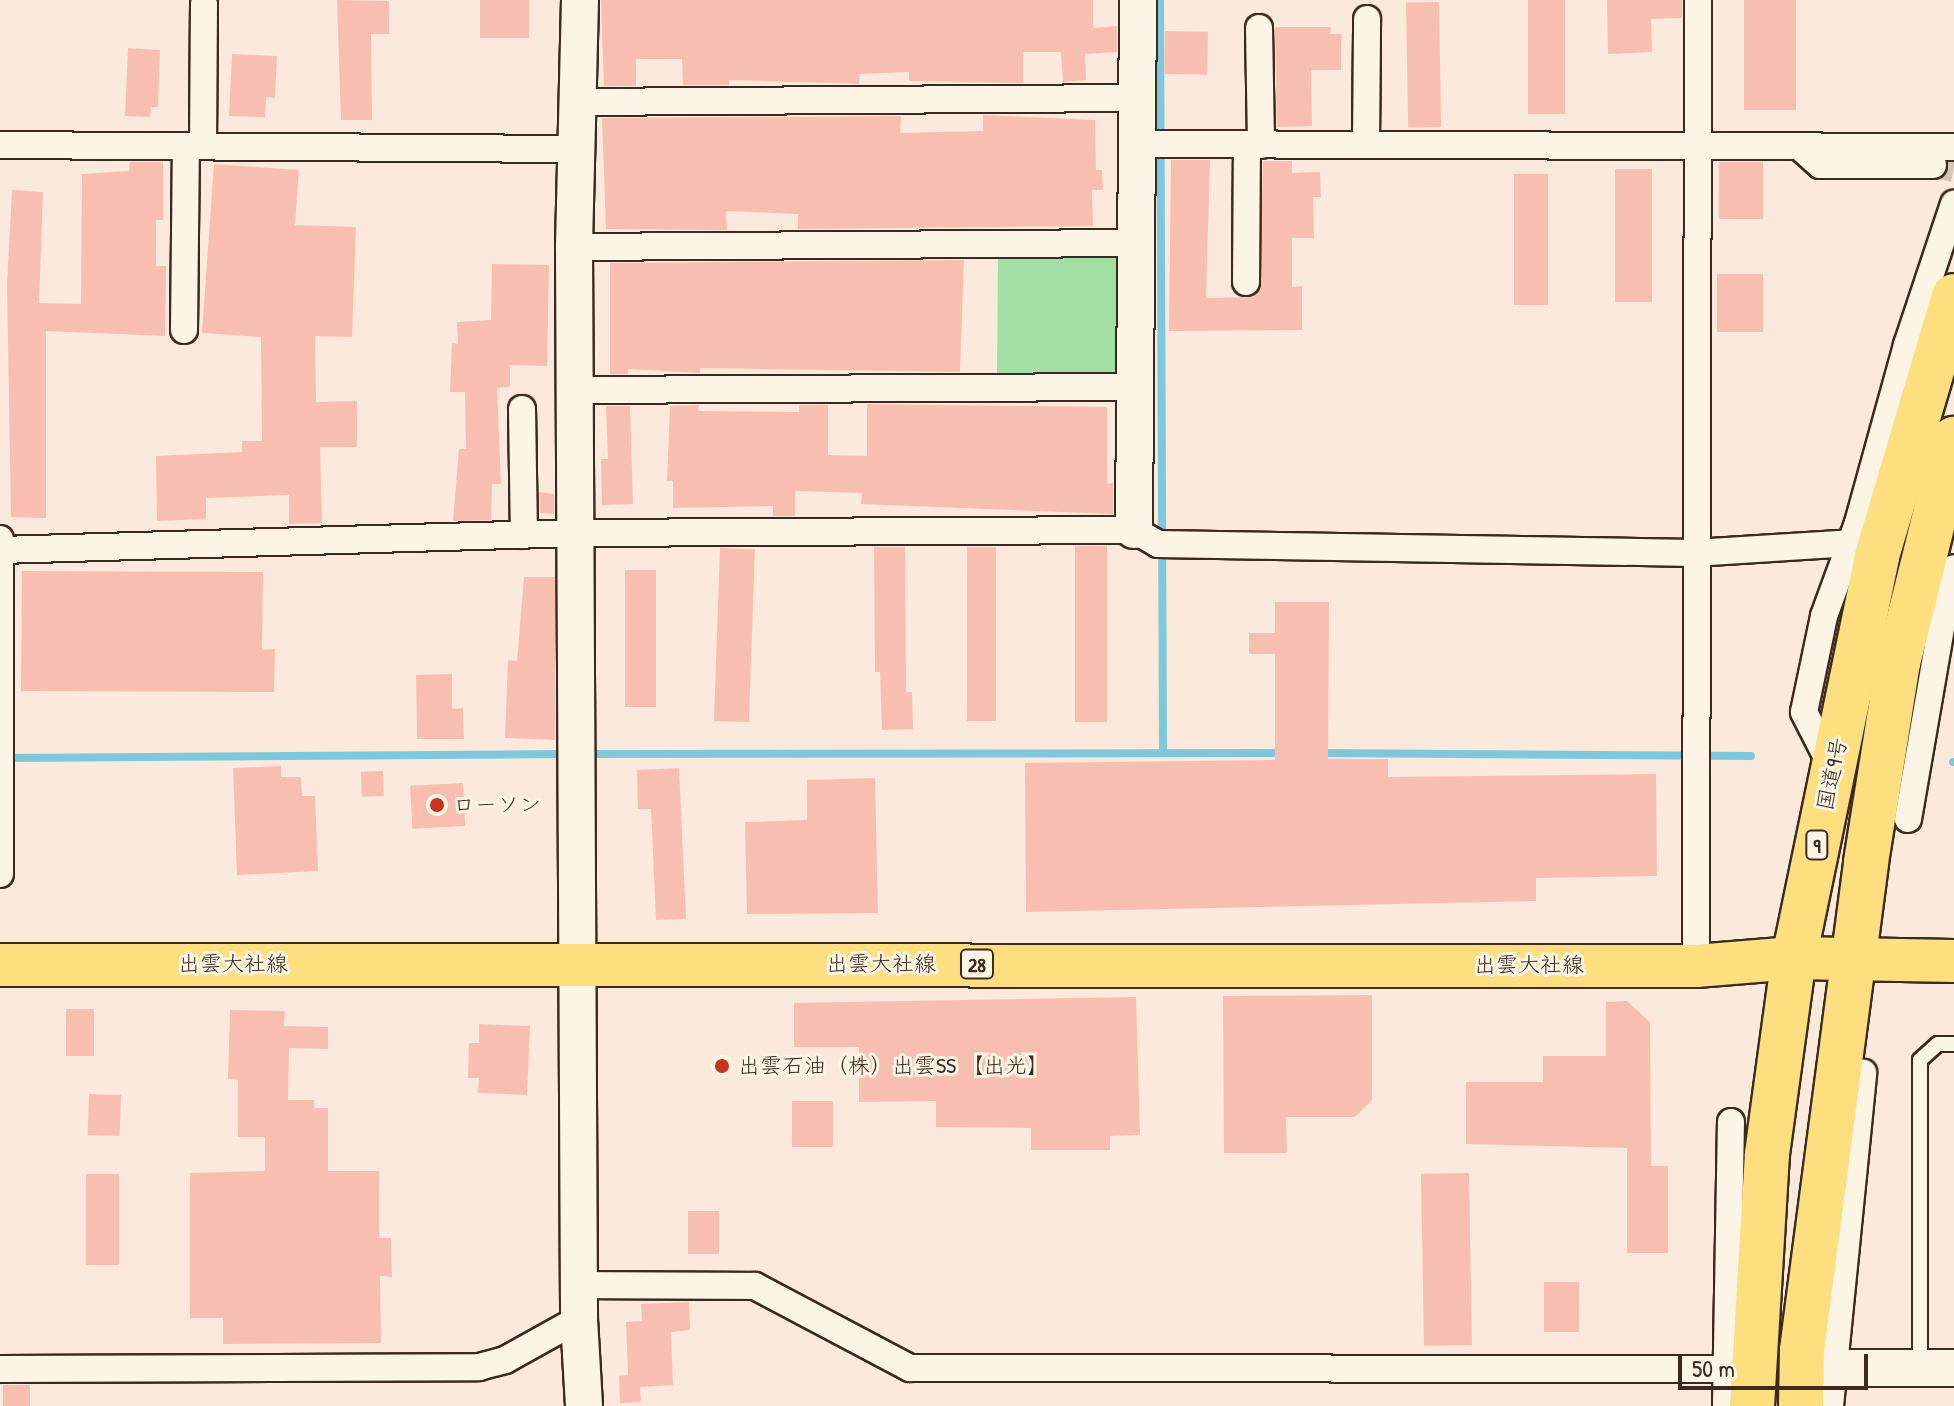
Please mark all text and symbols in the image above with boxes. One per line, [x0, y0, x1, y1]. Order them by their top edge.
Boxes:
street label: 国道9号 [1811, 735, 1853, 813]
place label: ローソン [453, 792, 541, 818]
marker: ローソン [428, 796, 446, 814]
road number: 9 [1805, 829, 1829, 861]
road number: 28 [959, 948, 995, 980]
street label: 出雲大社線 [178, 951, 288, 977]
street label: 出雲大社線 [826, 951, 936, 977]
street label: 出雲大社線 [1474, 952, 1584, 978]
place label: 出雲石油（株）出雲SS 【出光】 [738, 1053, 1049, 1079]
marker: 出雲石油（株）出雲SS 【出光】 [713, 1057, 731, 1075]
scale bar [1682, 1338, 1872, 1388]
text: 50 m [1692, 1352, 1735, 1384]

